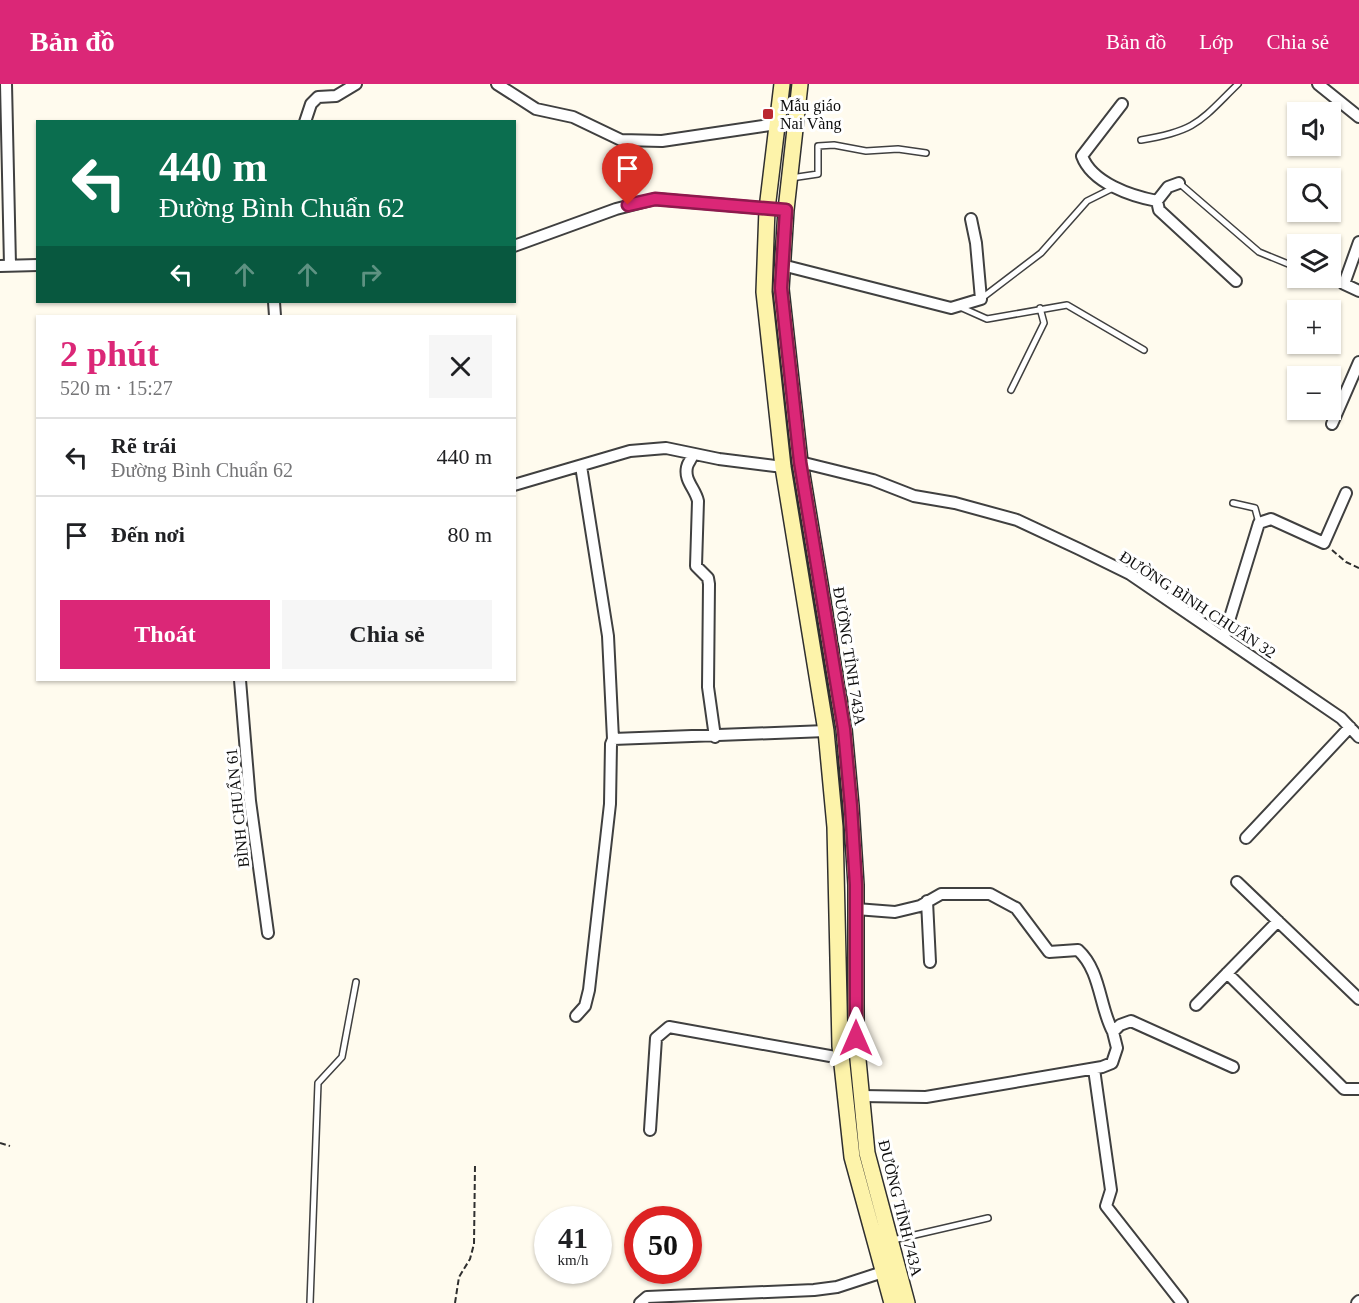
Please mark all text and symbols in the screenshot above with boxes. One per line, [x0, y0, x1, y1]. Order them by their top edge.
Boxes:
text: Bản đồ [30, 26, 115, 57]
text: Bản đồ [1106, 30, 1166, 54]
text: Lớp [1199, 30, 1234, 54]
text: Chia sẻ [1267, 30, 1329, 54]
place label: Mẫu giáo Nai Vàng [780, 97, 841, 133]
map controls [1287, 102, 1341, 420]
button: sound [1287, 102, 1341, 156]
marker: Mẫu giáo Nai Vàng [761, 107, 775, 121]
pin [602, 143, 653, 205]
icon: left [60, 144, 138, 222]
text: 440 m [159, 144, 268, 190]
icon: arrive [611, 152, 644, 185]
button: search [1287, 168, 1341, 222]
text: Đường Bình Chuẩn 62 [159, 193, 405, 223]
button: layers [1287, 234, 1341, 288]
icon: left [165, 258, 198, 291]
icon: ahead [228, 258, 261, 291]
icon: ahead [291, 258, 324, 291]
icon: right [354, 258, 387, 291]
button: + [1287, 300, 1341, 354]
text: 2 phút [60, 334, 159, 374]
button: close [429, 335, 492, 398]
button: − [1287, 366, 1341, 420]
text: 520 m · 15:27 [60, 377, 173, 399]
text: Rẽ trái [111, 433, 176, 458]
icon: left [60, 441, 93, 474]
text: 440 m [436, 444, 492, 469]
text: Đường Bình Chuẩn 62 [111, 459, 293, 481]
icon: arrive [60, 519, 93, 552]
text: Đến nơi [111, 522, 185, 547]
text: 80 m [447, 522, 492, 547]
street label: ĐƯỜNG BÌNH CHUẨN 32 [1117, 547, 1279, 661]
street label: ĐƯỜNG TỈNH 743A [830, 585, 870, 727]
button: Thoát [60, 600, 270, 669]
button: Chia sẻ [282, 600, 492, 669]
street label: BÌNH CHUẨN 61 [222, 747, 252, 869]
position arrow [824, 1006, 888, 1070]
street label: ĐƯỜNG TỈNH 743A [875, 1138, 927, 1279]
speed limit sign: 50 [624, 1206, 702, 1284]
text: 41 [558, 1221, 588, 1254]
text: km/h [558, 1252, 588, 1268]

